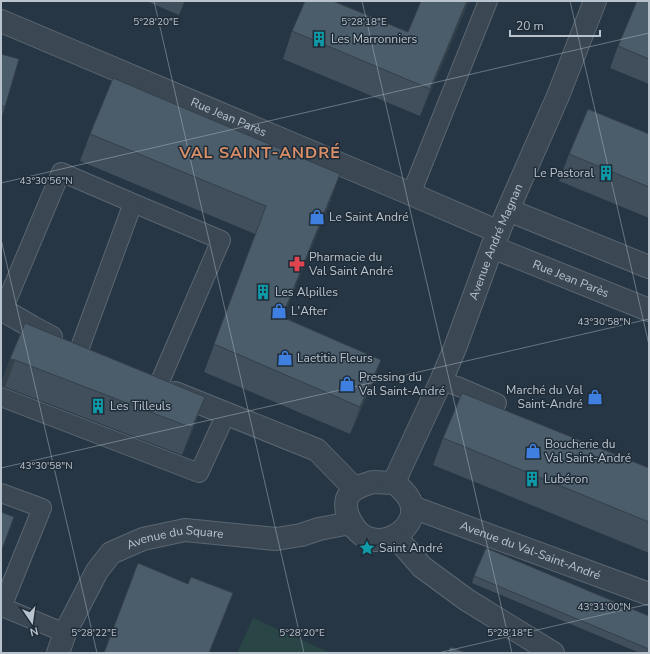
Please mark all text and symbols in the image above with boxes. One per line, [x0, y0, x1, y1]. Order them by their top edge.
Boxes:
scale bar [510, 12, 600, 38]
text: 5°28'20"E [133, 15, 179, 29]
text: 5°28'18"E [341, 15, 387, 29]
text: 20 m [516, 18, 544, 34]
building icon: Les Marronniers [310, 30, 328, 48]
place label: Les Marronniers [331, 31, 418, 47]
street label: Rue Jean Parès [188, 94, 269, 140]
district label: VAL SAINT-ANDRÉ [178, 142, 341, 164]
building icon: Le Pastoral [597, 164, 615, 182]
place label: Le Pastoral [534, 165, 594, 181]
text: 43°30'56"N [19, 174, 73, 188]
street label: Avenue André Magnan [465, 181, 527, 302]
shop icon: Le Saint André [308, 208, 326, 226]
place label: Le Saint André [329, 209, 409, 225]
place label: Pharmacie du Val Saint André [308, 249, 393, 279]
pharmacy icon: Pharmacie du Val Saint André [288, 255, 306, 273]
street label: Rue Jean Parès [530, 256, 612, 301]
building icon: Les Alpilles [254, 283, 272, 301]
place label: Les Alpilles [275, 284, 338, 300]
shop icon: L'After [270, 302, 288, 320]
place label: L'After [291, 303, 328, 319]
text: 43°30'58"N [577, 315, 631, 329]
shop icon: Laetitia Fleurs [276, 349, 294, 367]
place label: Laetitia Fleurs [297, 350, 373, 366]
place label: Pressing du Val Saint-André [358, 369, 445, 399]
shop icon: Pressing du Val Saint-André [338, 375, 356, 393]
place label: Marché du Val Saint-André [506, 382, 583, 412]
shop icon: Marché du Val Saint-André [586, 388, 604, 406]
building icon: Les Tilleuls [89, 397, 107, 415]
place label: Les Tilleuls [110, 398, 171, 414]
place label: Boucherie du Val Saint-André [544, 436, 631, 466]
shop icon: Boucherie du Val Saint-André [524, 442, 542, 460]
text: 43°30'58"N [19, 459, 73, 473]
building icon: Lubéron [523, 470, 541, 488]
place label: Lubéron [544, 471, 588, 487]
street label: Avenue du Val-Saint-André [458, 517, 603, 584]
street label: Avenue du Square [124, 522, 224, 553]
place icon: Saint André [358, 539, 376, 557]
place label: Saint André [379, 540, 443, 556]
text: 43°31'00"N [577, 600, 631, 614]
north arrow [12, 602, 52, 642]
text: N [28, 623, 40, 639]
text: 5°28'22"E [71, 626, 117, 640]
text: 5°28'20"E [279, 626, 325, 640]
text: 5°28'18"E [487, 626, 533, 640]

